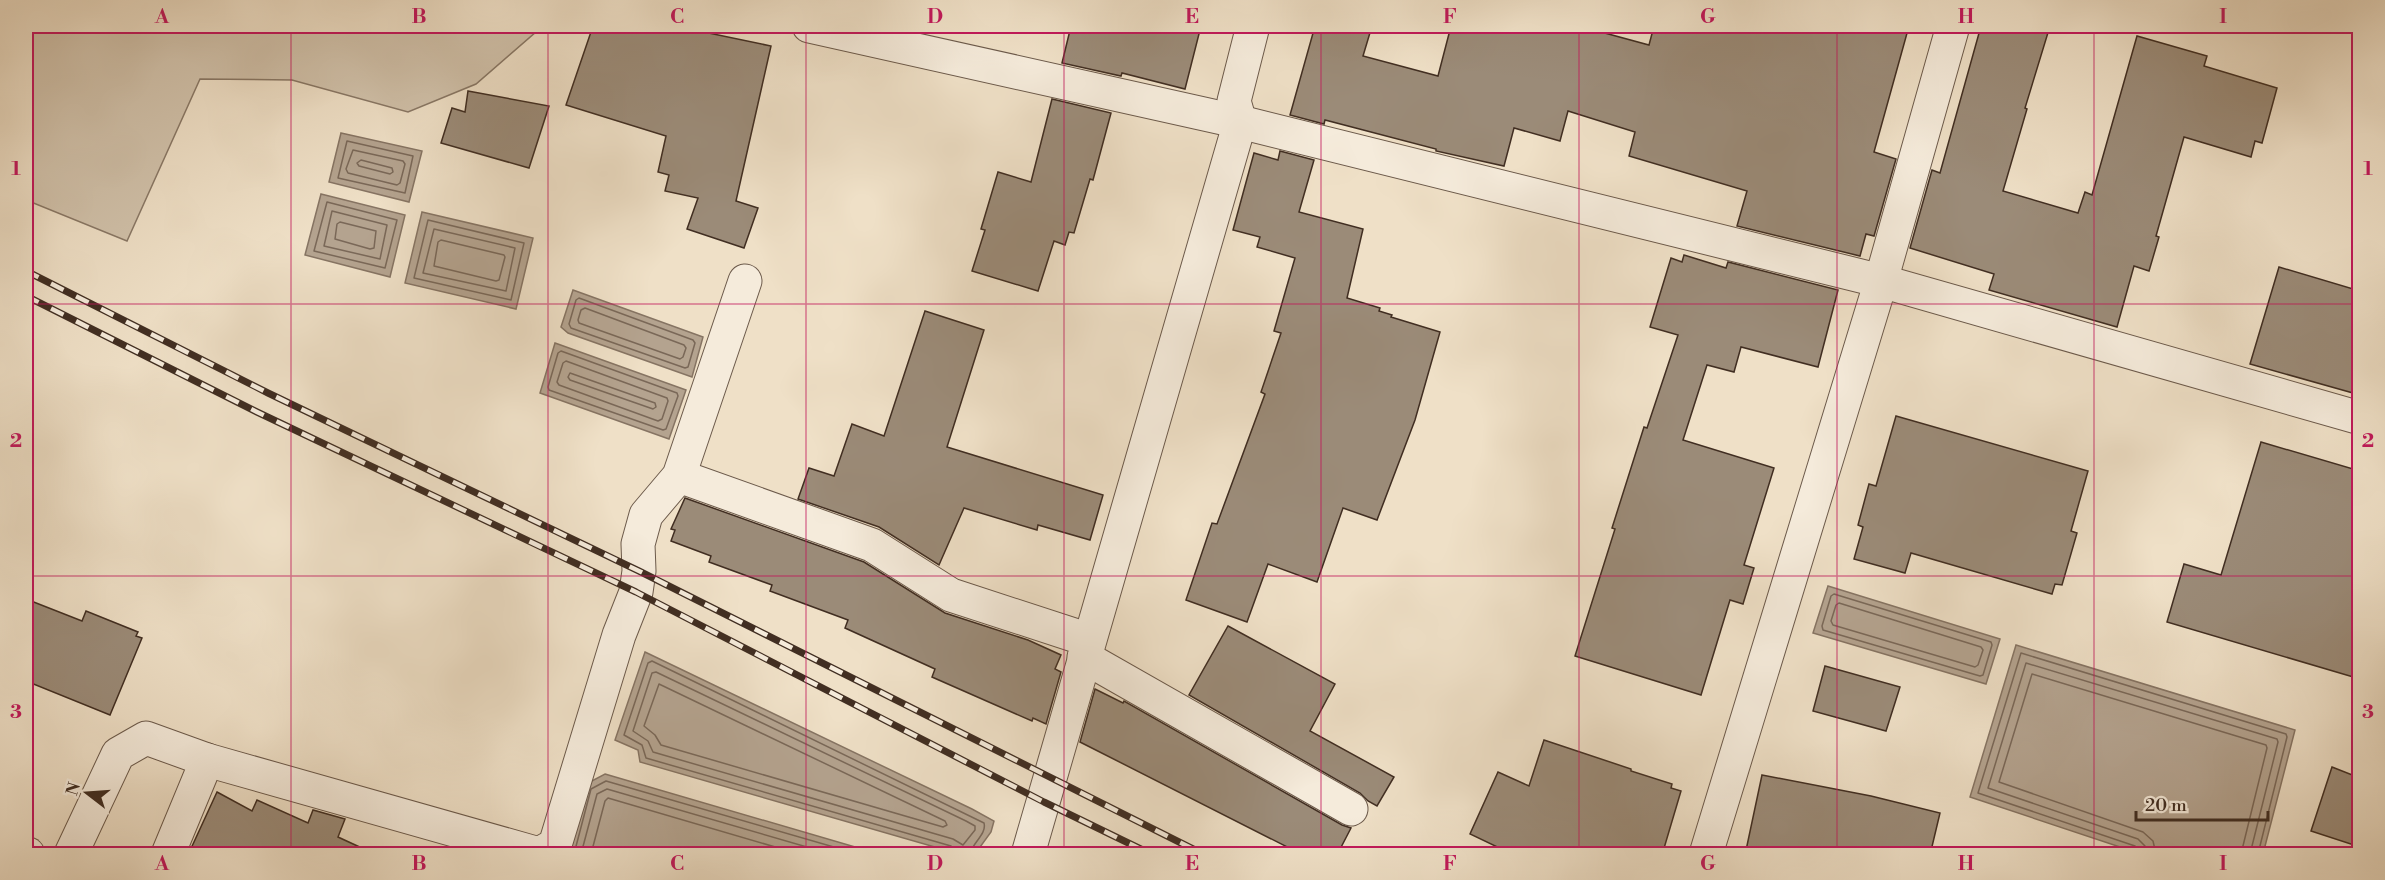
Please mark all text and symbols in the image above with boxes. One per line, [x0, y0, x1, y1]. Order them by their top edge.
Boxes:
text: A [154, 5, 170, 30]
text: B [411, 5, 427, 30]
text: C [670, 5, 684, 30]
text: D [927, 5, 943, 30]
text: E [1185, 5, 1199, 30]
text: F [1443, 5, 1457, 30]
text: G [1700, 5, 1716, 30]
text: H [1958, 5, 1975, 30]
text: I [2219, 5, 2227, 30]
text: 1 [11, 157, 21, 182]
text: 1 [2363, 157, 2373, 182]
text: 2 [10, 429, 22, 454]
text: 2 [2362, 429, 2374, 454]
text: 3 [10, 700, 22, 725]
text: 3 [2362, 700, 2374, 725]
north arrow [57, 763, 117, 823]
text: N [62, 780, 85, 798]
scale bar [2136, 784, 2268, 822]
text: 20 m [2145, 794, 2187, 817]
text: A [154, 852, 170, 877]
text: B [411, 852, 427, 877]
text: C [670, 852, 684, 877]
text: D [927, 852, 943, 877]
text: E [1185, 852, 1199, 877]
text: F [1443, 852, 1457, 877]
text: G [1700, 852, 1716, 877]
text: H [1958, 852, 1975, 877]
text: I [2219, 852, 2227, 877]

